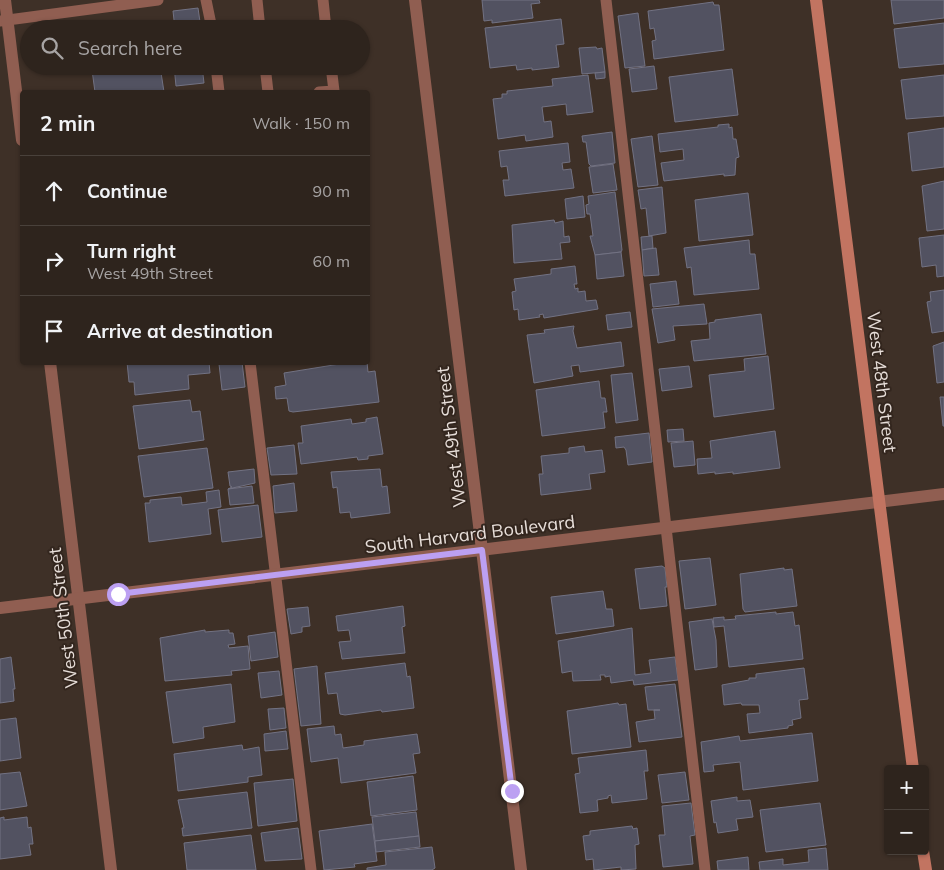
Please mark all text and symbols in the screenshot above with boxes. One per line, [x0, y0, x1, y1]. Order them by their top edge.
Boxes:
search box [20, 20, 370, 75]
icon: search [38, 34, 66, 62]
text: Search here [78, 36, 182, 60]
text: 2 min [40, 110, 95, 136]
text: Walk · 150 m [252, 113, 350, 133]
icon: ahead [40, 177, 68, 205]
text: Continue [87, 179, 167, 203]
text: 90 m [313, 181, 350, 201]
text: Turn right [87, 239, 176, 263]
icon: right [40, 247, 68, 275]
text: 60 m [313, 251, 350, 271]
text: West 49th Street [87, 263, 213, 283]
street label: West 48th Street [862, 310, 902, 454]
icon: arrive [40, 317, 68, 345]
text: Arrive at destination [87, 319, 273, 343]
street label: West 49th Street [431, 365, 471, 509]
street label: South Harvard Boulevard [364, 510, 576, 558]
street label: West 50th Street [43, 546, 83, 690]
route start [107, 583, 130, 606]
map controls [884, 765, 929, 855]
button: + [884, 765, 929, 810]
route end [501, 780, 524, 803]
button: − [884, 810, 929, 855]

